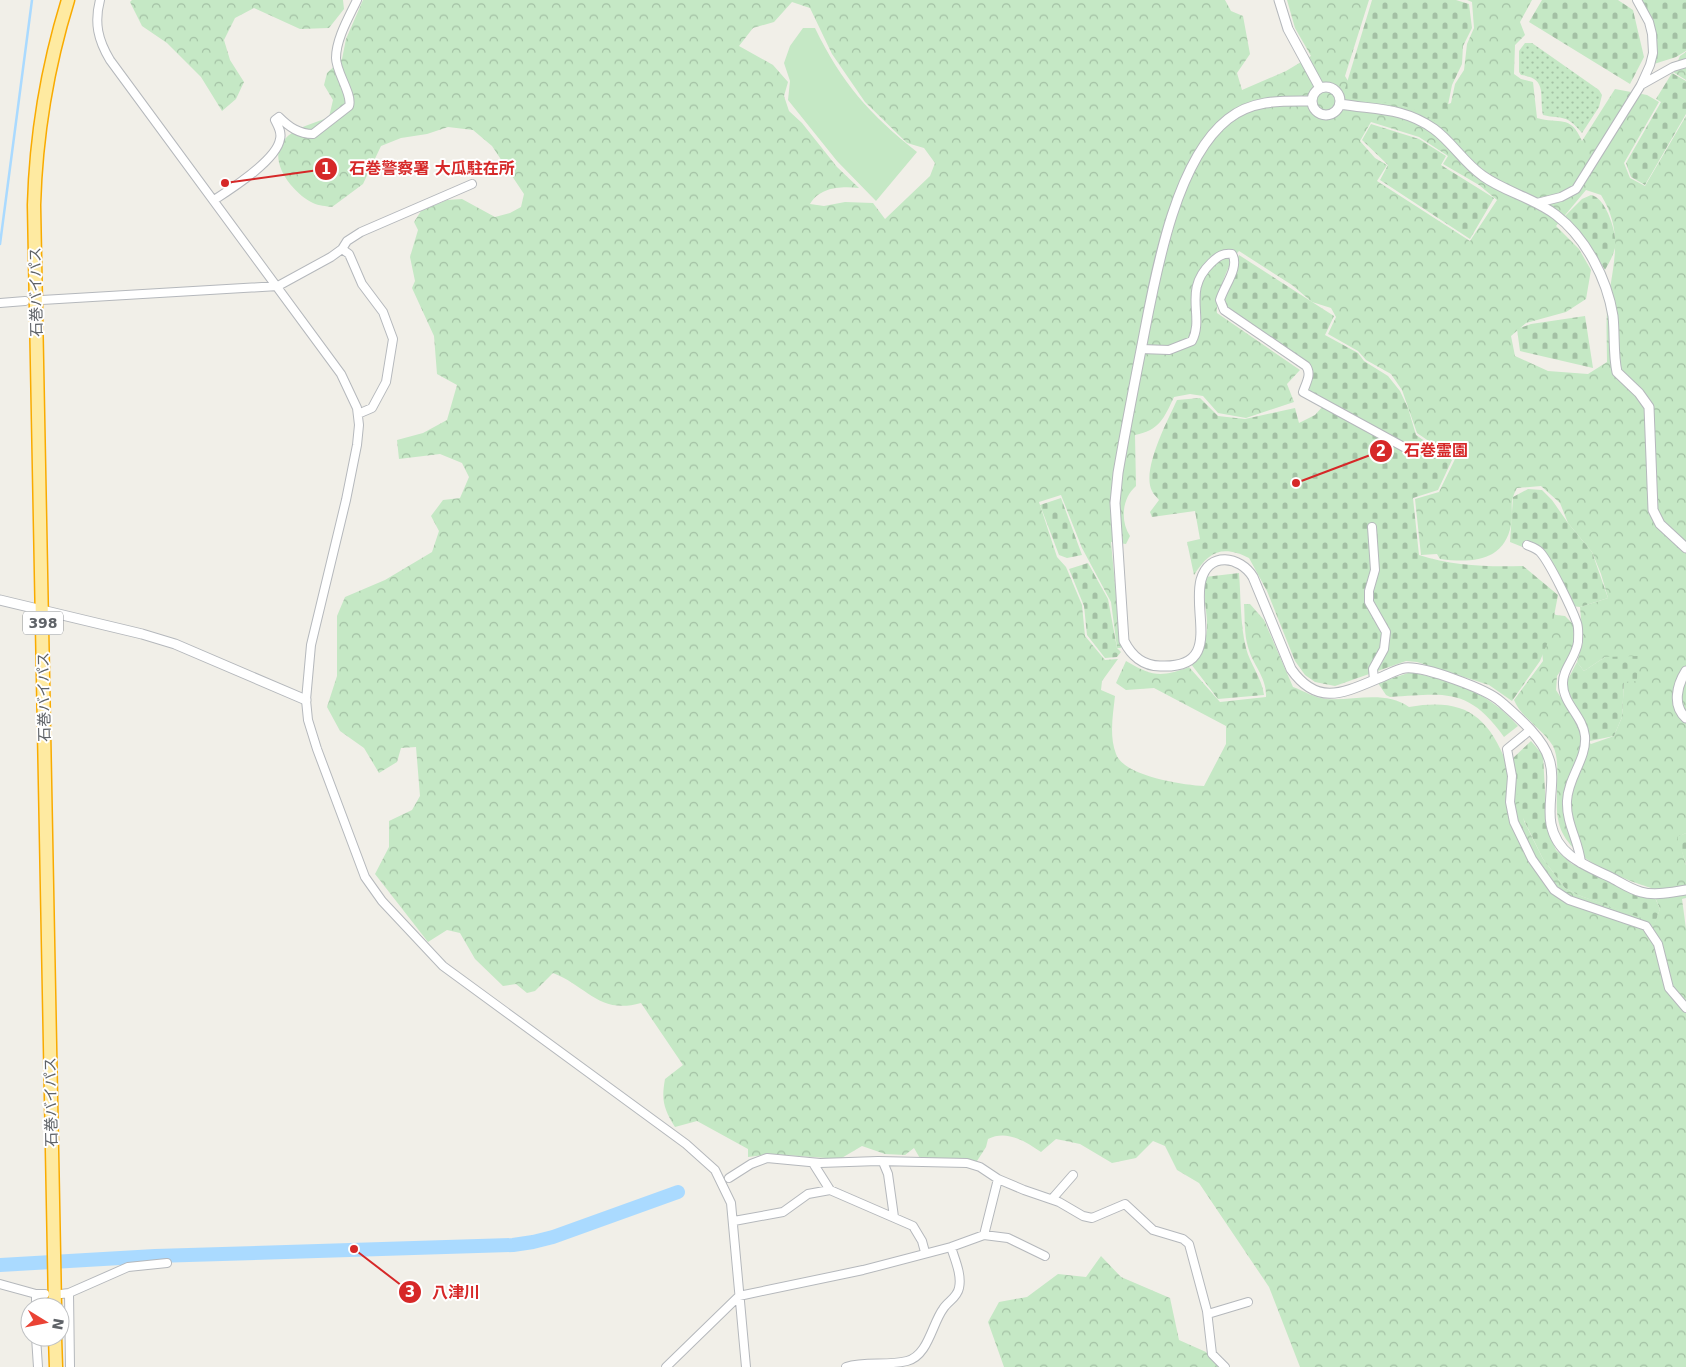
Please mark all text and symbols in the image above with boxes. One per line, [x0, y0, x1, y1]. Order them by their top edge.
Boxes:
callout: 石巻警察署 大瓜駐在所 [314, 153, 524, 184]
text: 石巻警察署 大瓜駐在所 [349, 159, 515, 178]
text: 1 [321, 160, 331, 178]
street label: 石巻バイパス [26, 247, 46, 337]
callout: 石巻霊園 [1369, 435, 1478, 466]
text: 石巻霊園 [1404, 441, 1468, 460]
text: 2 [1376, 442, 1386, 460]
road number: 398 [23, 612, 63, 634]
street label: 石巻バイパス [34, 652, 54, 742]
street label: 石巻バイパス [41, 1057, 61, 1147]
callout: 八津川 [397, 1277, 490, 1308]
text: 3 [405, 1283, 415, 1301]
text: 八津川 [432, 1283, 480, 1302]
north arrow [20, 1297, 70, 1347]
text: N [49, 1317, 67, 1331]

